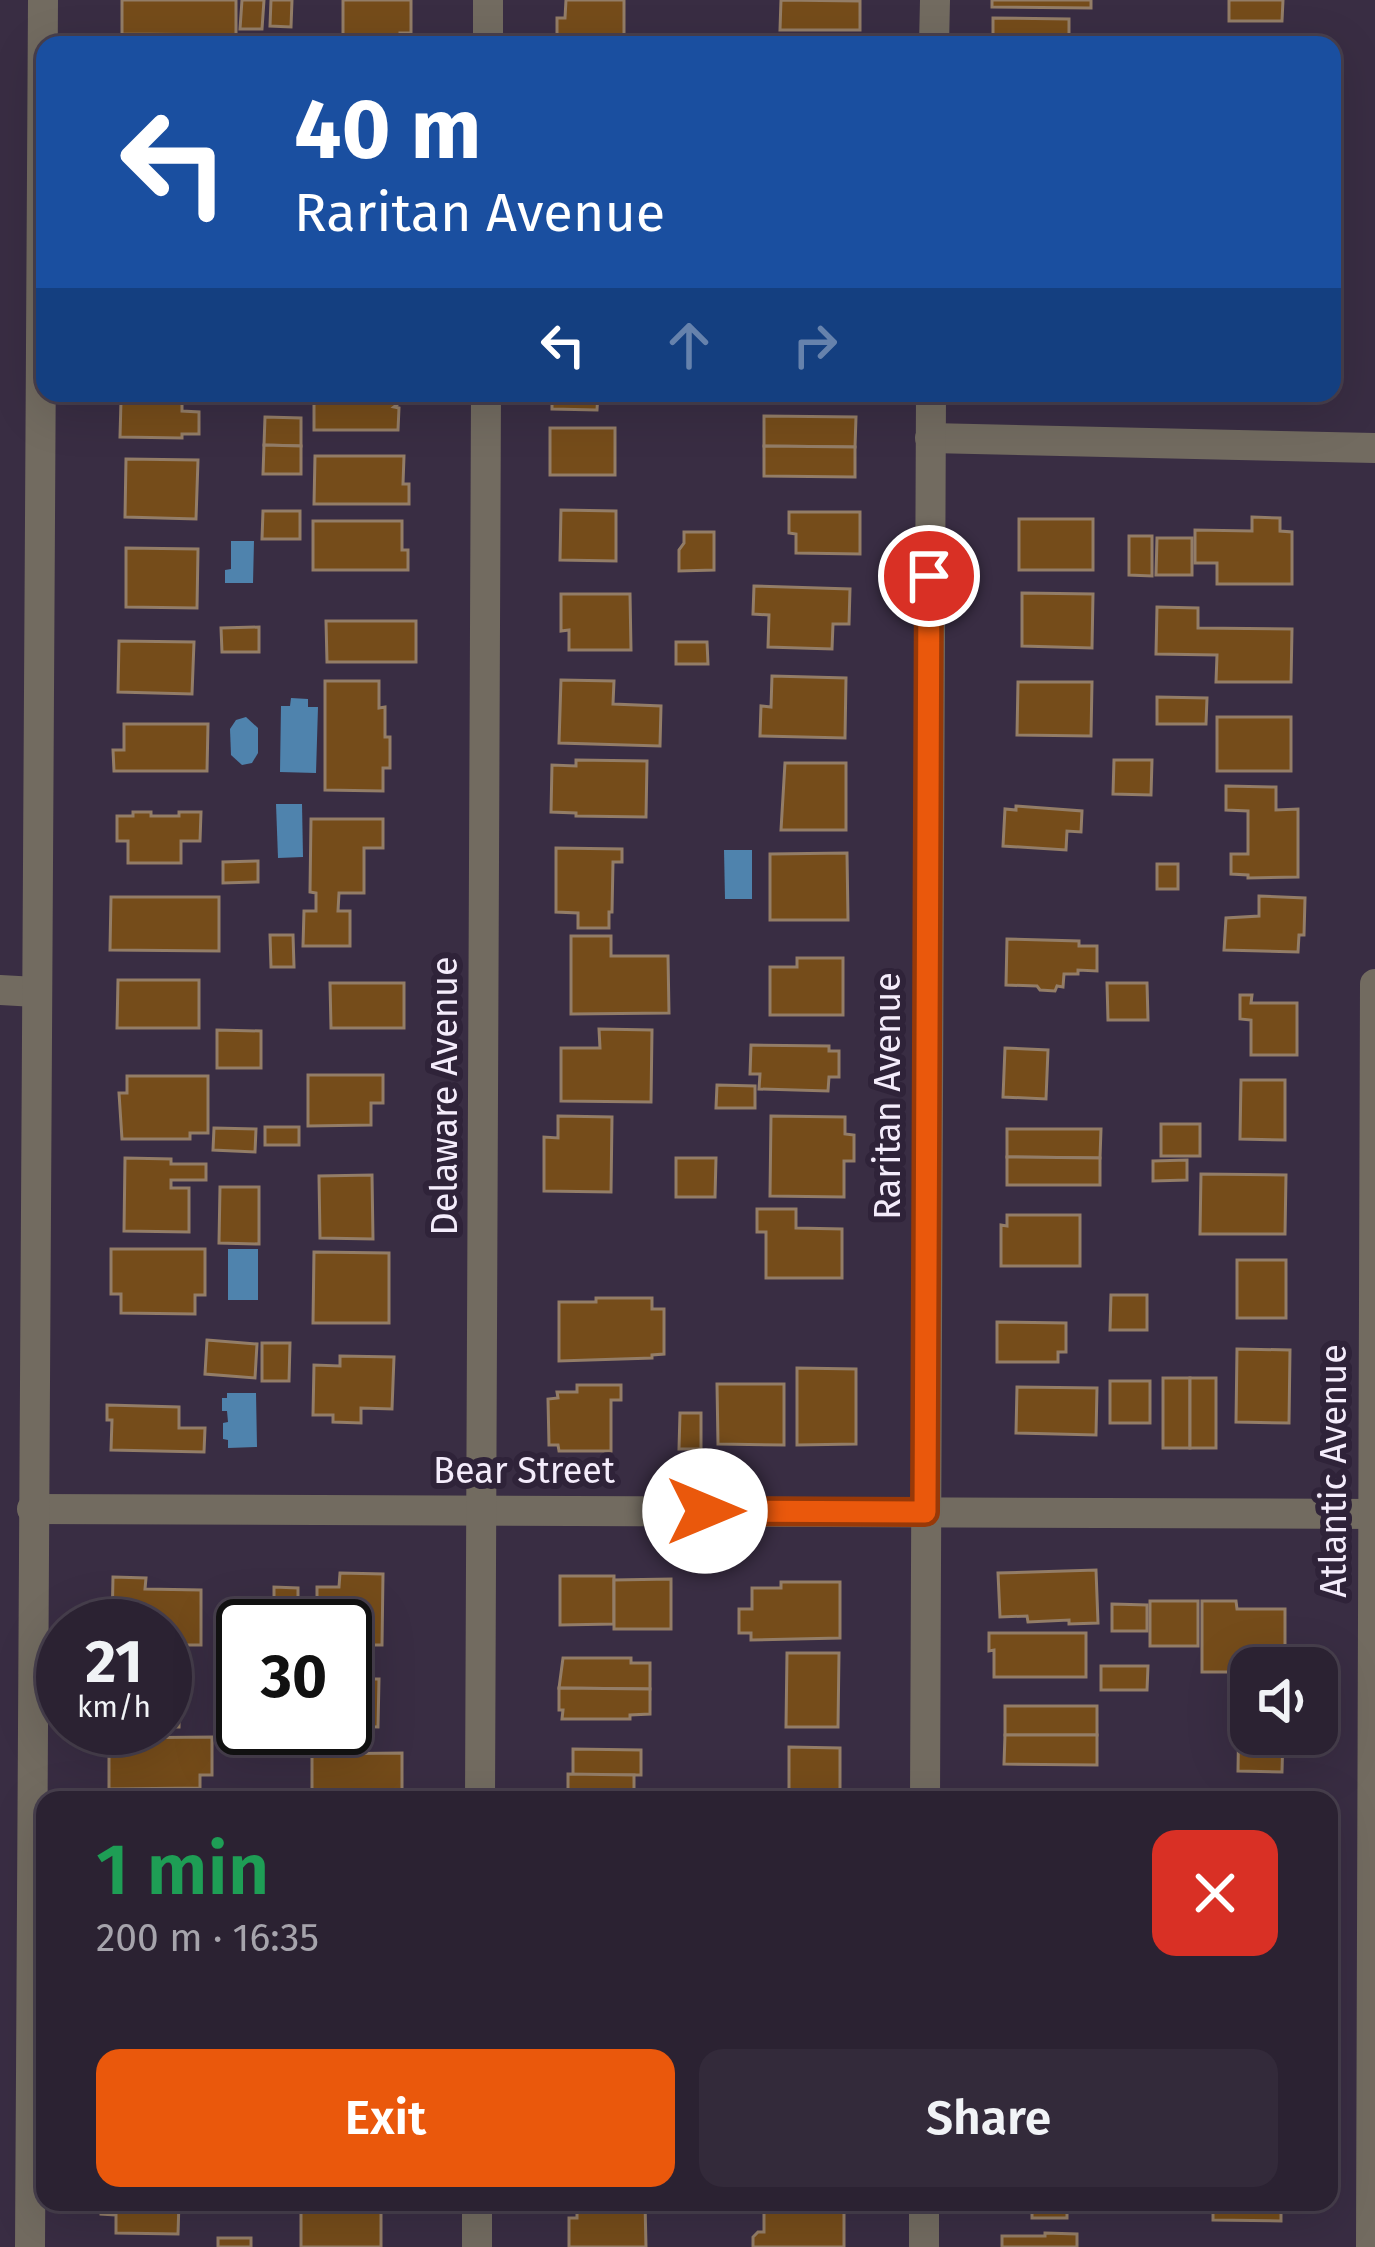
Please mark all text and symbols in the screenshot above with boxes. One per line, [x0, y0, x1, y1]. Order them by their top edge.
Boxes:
text: 40 m [294, 79, 482, 180]
icon: left [96, 84, 252, 240]
text: Raritan Avenue [294, 181, 665, 245]
icon: left [530, 312, 596, 378]
icon: ahead [656, 312, 722, 378]
icon: right [782, 312, 848, 378]
pin [878, 525, 980, 627]
icon: arrive [896, 543, 962, 609]
street label: Delaware Avenue [423, 956, 467, 1236]
street label: Raritan Avenue [866, 972, 910, 1220]
street label: Atlantic Avenue [1312, 1344, 1356, 1598]
position arrow [642, 1448, 768, 1574]
street label: Bear Street [433, 1449, 615, 1493]
speed limit sign: 30 [216, 1599, 372, 1755]
text: 21 [85, 1626, 143, 1698]
map controls [1230, 1647, 1338, 1755]
button: sound [1230, 1647, 1338, 1755]
text: km/h [77, 1689, 151, 1725]
text: 1 min [96, 1827, 269, 1913]
button: close [1152, 1830, 1278, 1956]
text: 200 m · 16:35 [96, 1915, 319, 1961]
button: Exit [96, 2049, 675, 2187]
button: Share [699, 2049, 1278, 2187]

